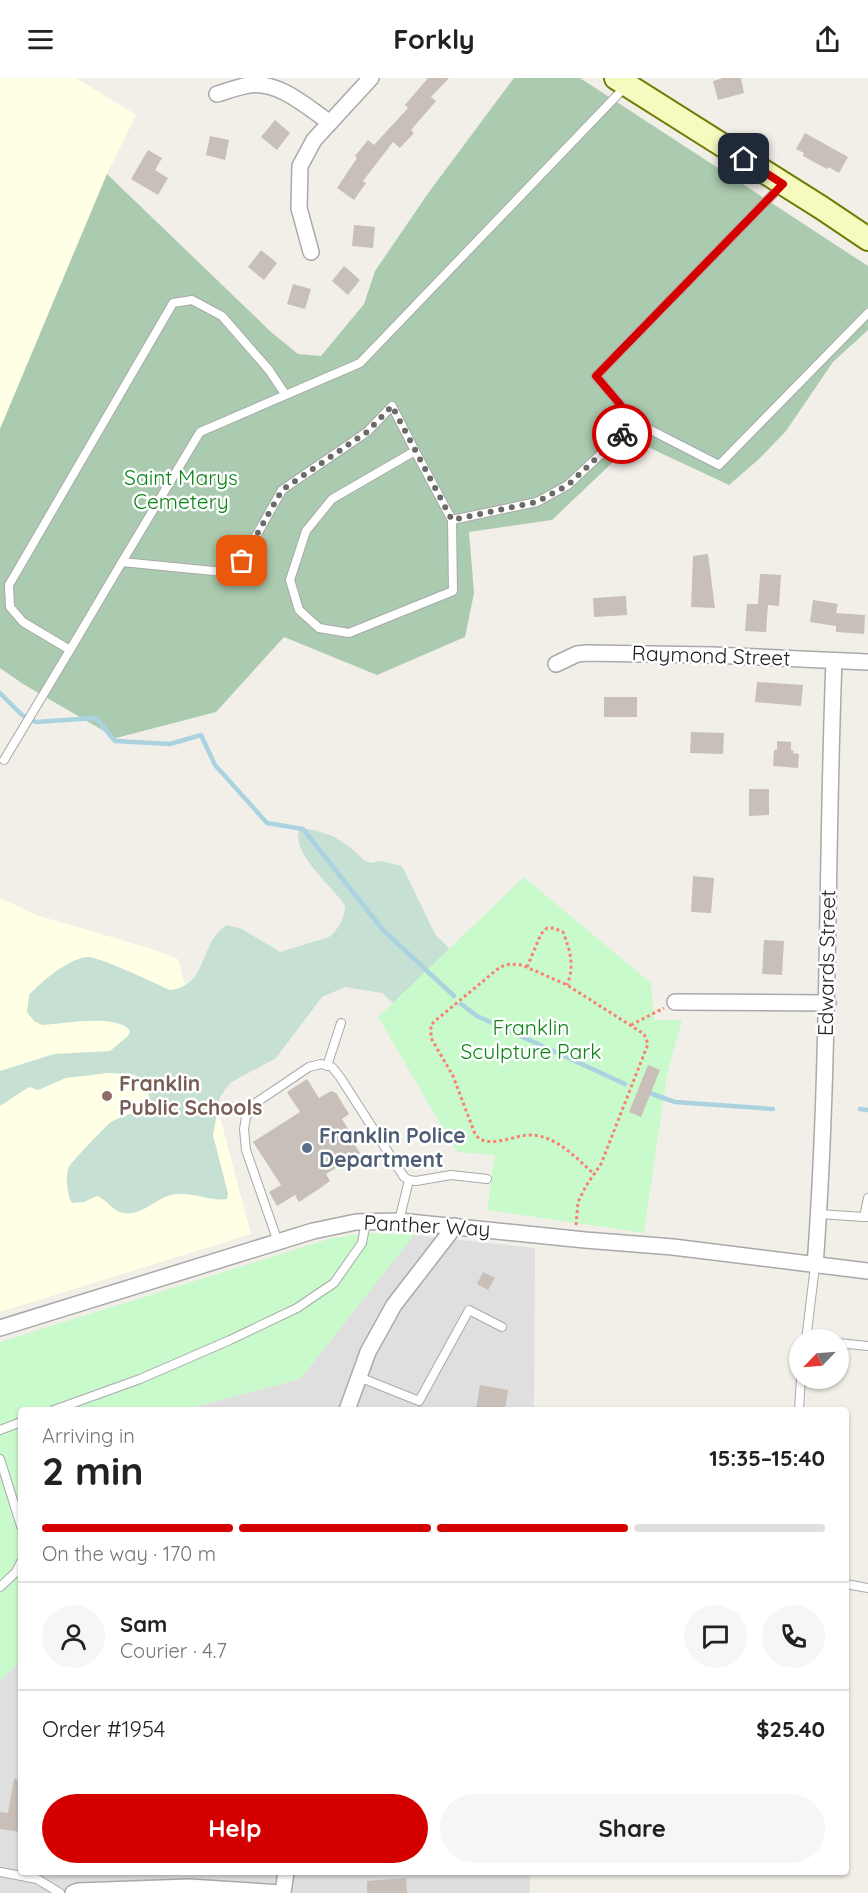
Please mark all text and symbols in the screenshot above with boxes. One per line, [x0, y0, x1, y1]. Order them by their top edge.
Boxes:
text: Forkly [393, 22, 475, 56]
icon: menu [24, 23, 57, 56]
icon: share [811, 23, 844, 56]
pin [718, 133, 769, 184]
icon: home [727, 142, 760, 175]
courier [592, 404, 652, 464]
icon: bike [606, 418, 639, 451]
park label: Saint Marys Cemetery [124, 464, 238, 514]
pin [216, 535, 267, 586]
icon: bag [225, 544, 258, 577]
street label: Raymond Street [631, 639, 791, 671]
street label: Edwards Street [812, 890, 840, 1036]
park label: Franklin Sculpture Park [461, 1014, 601, 1064]
place label: Franklin Public Schools [119, 1070, 262, 1120]
marker: Franklin Public Schools [100, 1089, 114, 1103]
place label: Franklin Police Department [319, 1122, 466, 1172]
marker: Franklin Police Department [300, 1141, 314, 1155]
street label: Panther Way [363, 1209, 491, 1241]
north arrow [789, 1329, 849, 1389]
map controls [789, 1329, 849, 1389]
text: Arriving in [42, 1423, 135, 1448]
text: 15:35–15:40 [709, 1444, 825, 1472]
text: 2 min [42, 1446, 144, 1495]
text: On the way · 170 m [42, 1541, 216, 1566]
button: person [42, 1605, 105, 1668]
button: chat [684, 1605, 747, 1668]
button: phone [762, 1605, 825, 1668]
text: Sam [120, 1610, 167, 1638]
text: Courier · 4.7 [120, 1638, 227, 1663]
text: Order #1954 [42, 1715, 165, 1743]
text: $25.40 [756, 1715, 825, 1743]
button: Help [42, 1794, 428, 1863]
button: Share [440, 1794, 825, 1863]

